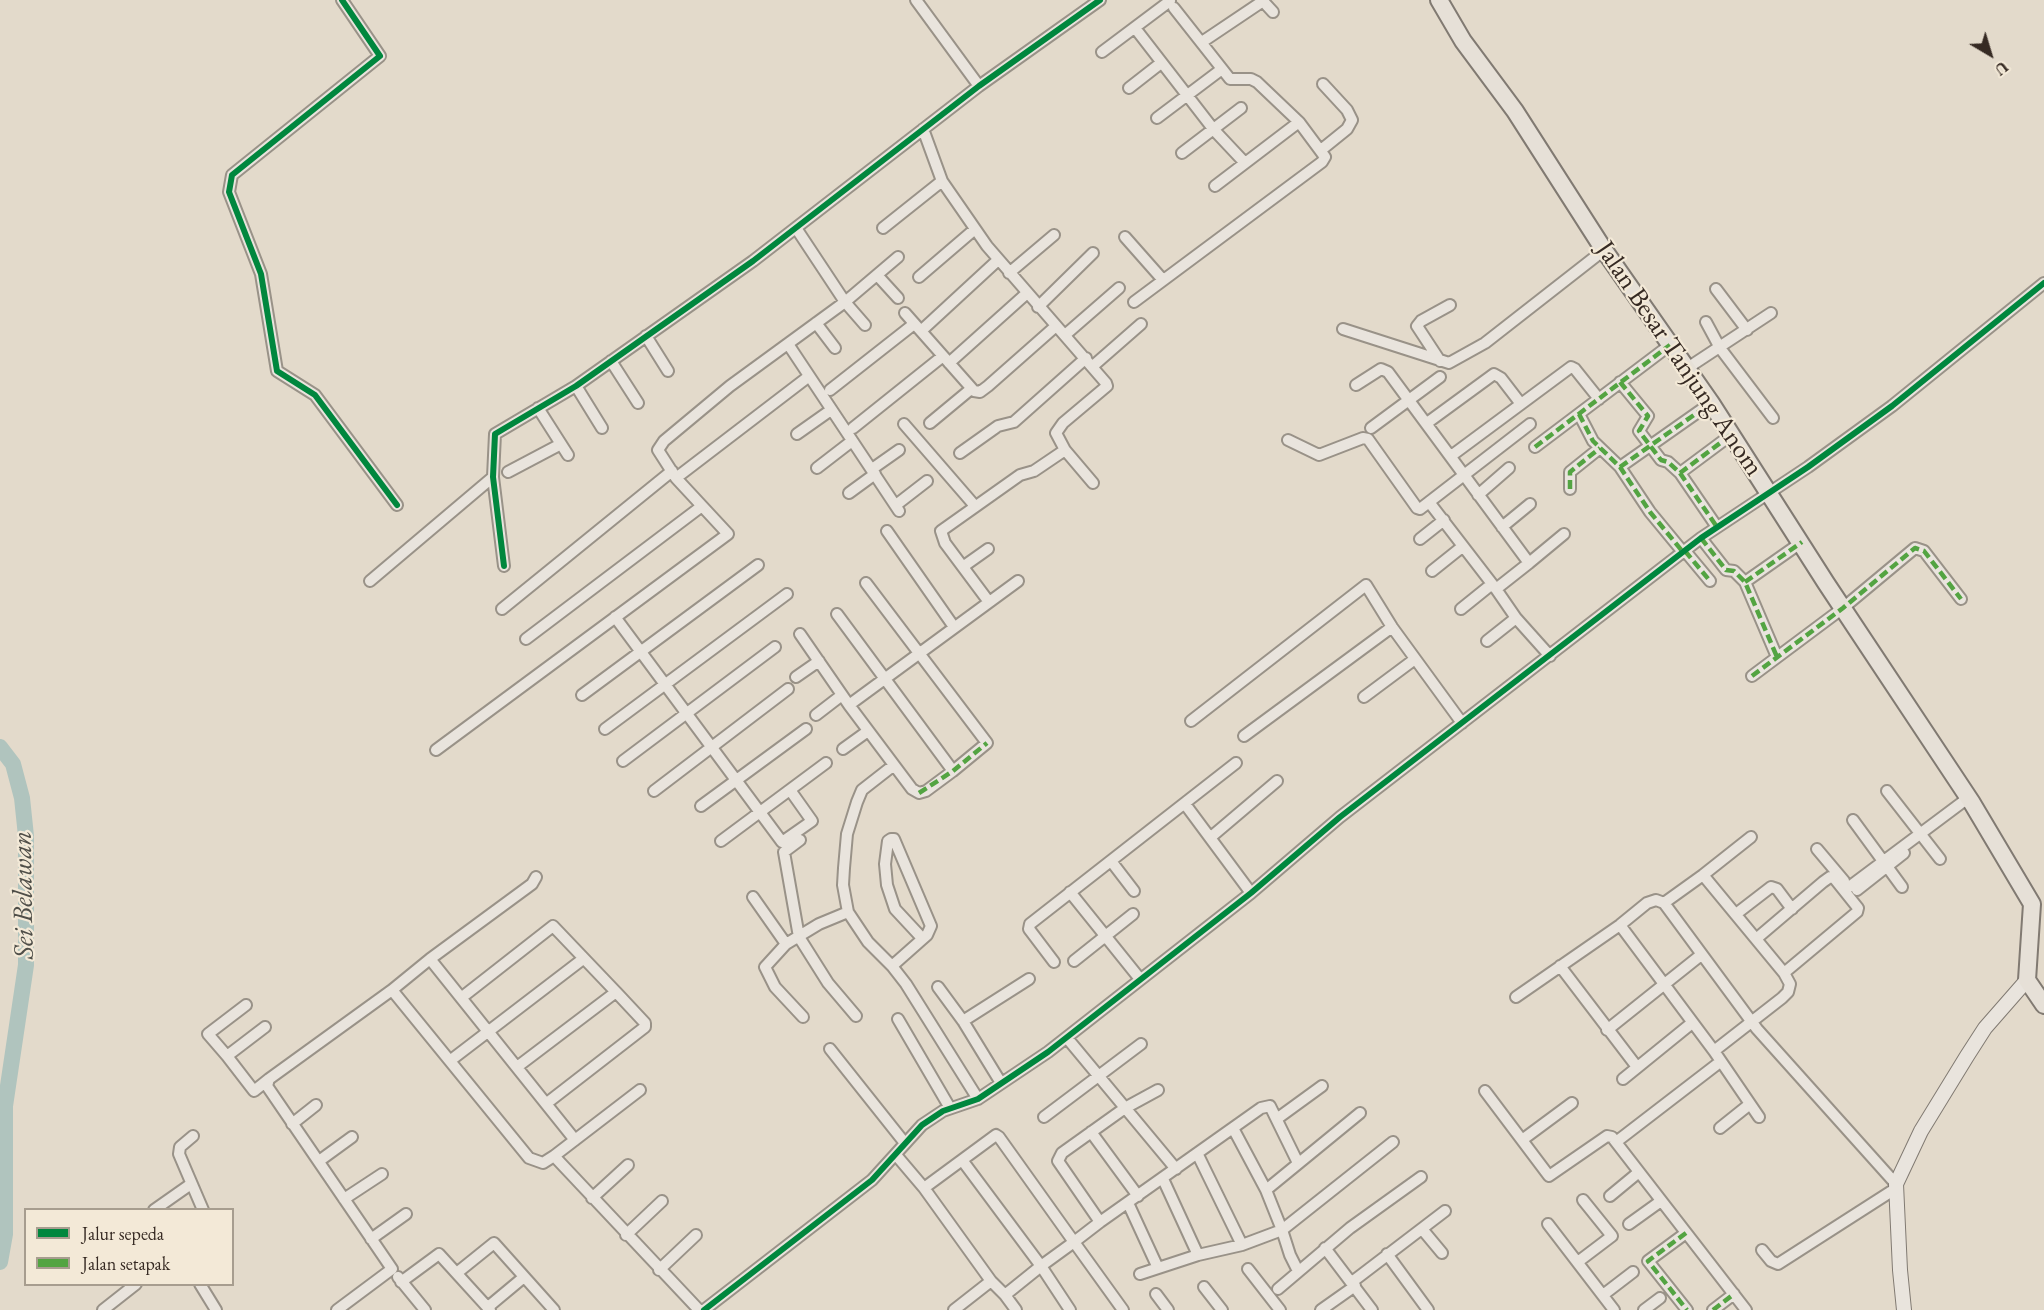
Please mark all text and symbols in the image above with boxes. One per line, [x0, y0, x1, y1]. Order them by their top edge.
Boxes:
north arrow [1960, 24, 2020, 84]
text: U [1990, 57, 2013, 81]
street label: Jalan Besar Tanjung Anom [1588, 235, 1770, 483]
water label: Sei Belawan [6, 830, 42, 960]
legend [24, 1208, 234, 1286]
text: Jalur sepeda [82, 1222, 164, 1245]
text: Jalan setapak [82, 1252, 170, 1275]

